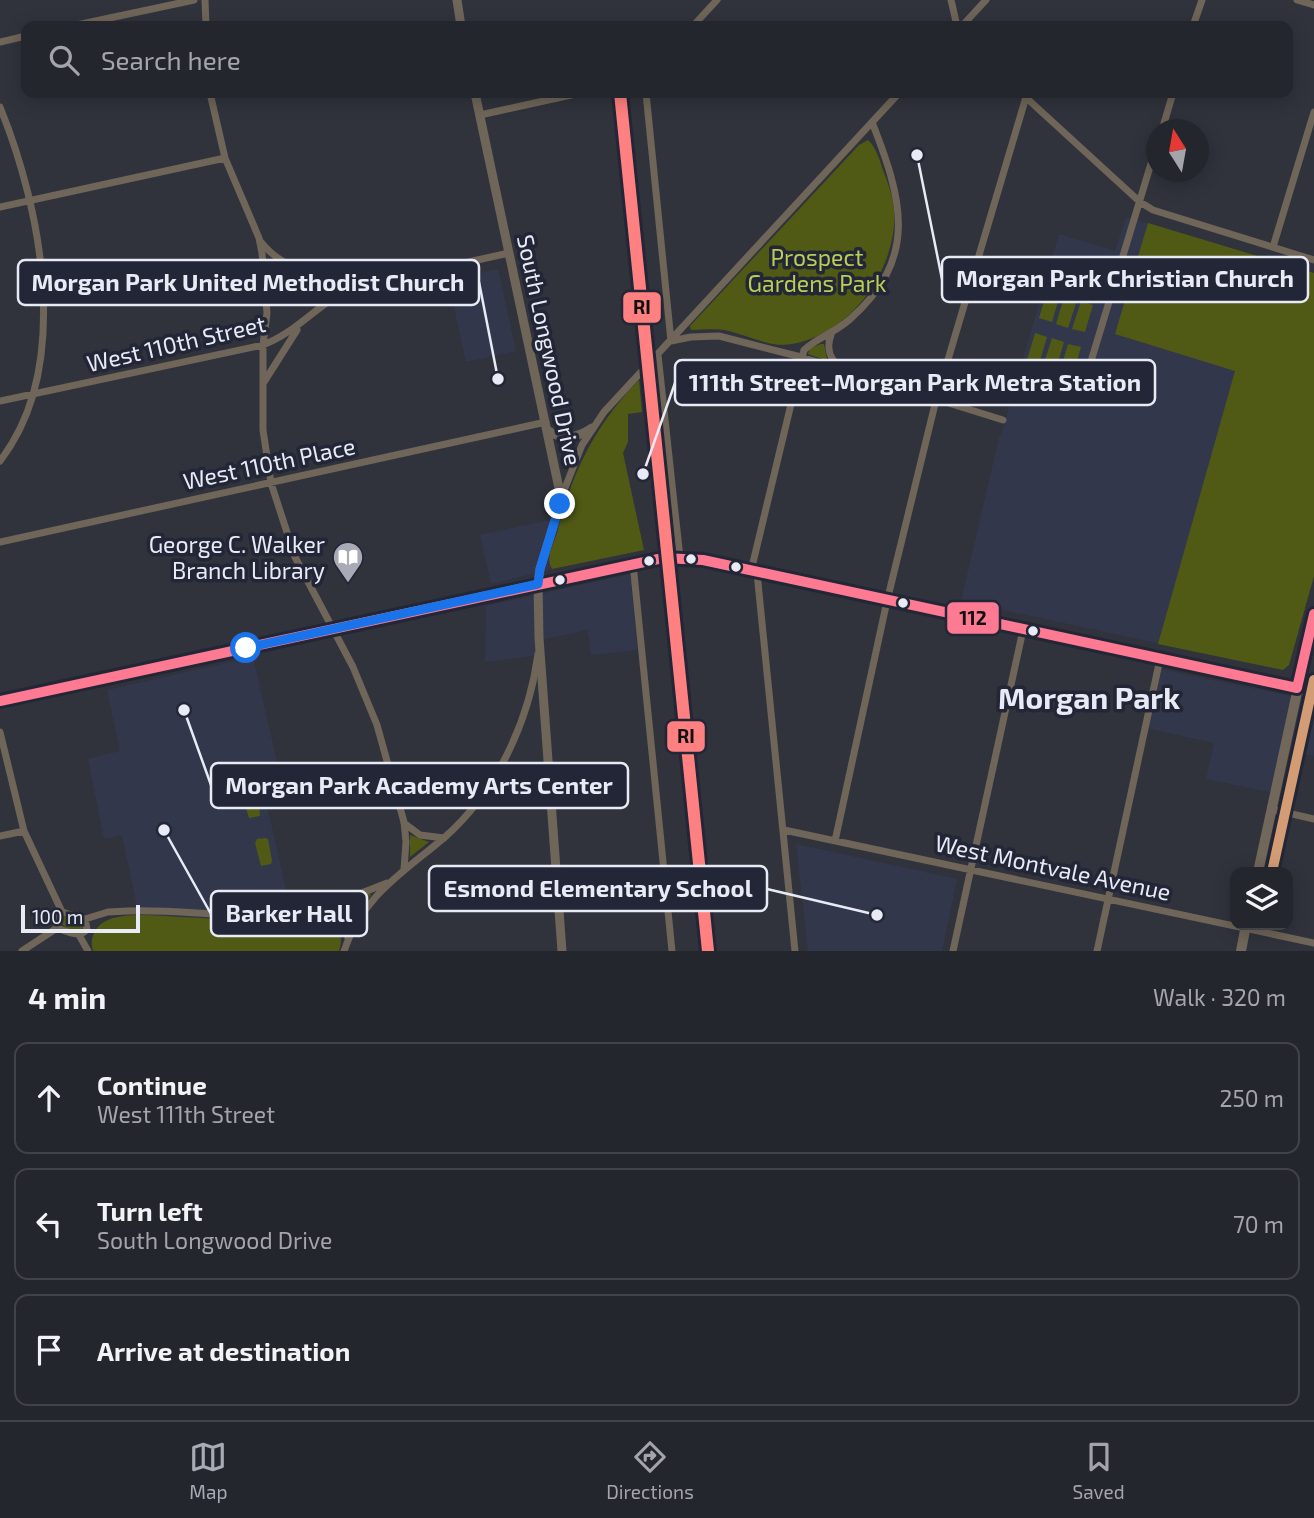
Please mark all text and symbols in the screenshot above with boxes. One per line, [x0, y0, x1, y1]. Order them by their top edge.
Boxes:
search box [21, 21, 1293, 98]
icon: search [45, 41, 83, 79]
text: Search here [101, 44, 241, 75]
north arrow [1146, 119, 1209, 182]
street label: South Longwood Drive [512, 232, 588, 468]
park label: Prospect Gardens Park [748, 243, 887, 297]
callout: Morgan Park Christian Church [942, 257, 1308, 302]
callout: Morgan Park United Methodist Church [18, 260, 479, 305]
text: Morgan Park Christian Church [956, 263, 1294, 292]
text: Morgan Park United Methodist Church [31, 267, 465, 296]
line badge: RI [622, 291, 662, 324]
text: RI [633, 295, 651, 318]
street label: West 110th Street [84, 309, 268, 377]
callout: 111th Street–Morgan Park Metra Station [675, 360, 1155, 405]
text: 111th Street–Morgan Park Metra Station [689, 367, 1141, 396]
street label: West 110th Place [180, 431, 358, 495]
route end [544, 488, 575, 519]
place label: George C. Walker Branch Library [149, 530, 325, 584]
library icon: George C. Walker Branch Library [331, 540, 365, 584]
unlabelled marker [684, 552, 698, 566]
unlabelled marker [642, 554, 656, 568]
unlabelled marker [729, 560, 743, 574]
unlabelled marker [553, 573, 567, 587]
unlabelled marker [896, 596, 910, 610]
line badge: 112 [946, 601, 1000, 635]
text: 112 [959, 606, 987, 629]
unlabelled marker [1026, 624, 1040, 638]
route start [230, 632, 261, 663]
district label: Morgan Park [998, 679, 1180, 715]
line badge: RI [666, 720, 706, 753]
text: RI [677, 724, 695, 747]
callout: Morgan Park Academy Arts Center [211, 763, 628, 808]
text: Morgan Park Academy Arts Center [225, 770, 614, 799]
street label: West Montvale Avenue [933, 828, 1173, 906]
callout: Esmond Elementary School [429, 866, 767, 911]
map controls [1230, 867, 1293, 930]
button: layers [1230, 867, 1293, 930]
text: Esmond Elementary School [443, 873, 753, 902]
callout: Barker Hall [211, 891, 367, 936]
text: Barker Hall [226, 898, 353, 927]
scale bar [21, 902, 140, 934]
text: 100 m [32, 905, 83, 928]
text: 4 min [28, 979, 106, 1015]
text: Walk · 320 m [1153, 983, 1286, 1011]
text: Continue [97, 1069, 207, 1100]
icon: ahead [30, 1079, 68, 1117]
text: 250 m [1220, 1084, 1284, 1112]
text: West 111th Street [97, 1100, 275, 1128]
text: Turn left [97, 1195, 203, 1226]
icon: left [30, 1205, 68, 1243]
text: 70 m [1233, 1210, 1284, 1238]
text: South Longwood Drive [97, 1226, 332, 1254]
icon: arrive [30, 1331, 68, 1369]
text: Arrive at destination [97, 1335, 350, 1366]
tab: Map [189, 1438, 227, 1503]
tab: Directions [606, 1438, 694, 1503]
tab: Saved [1072, 1438, 1125, 1503]

